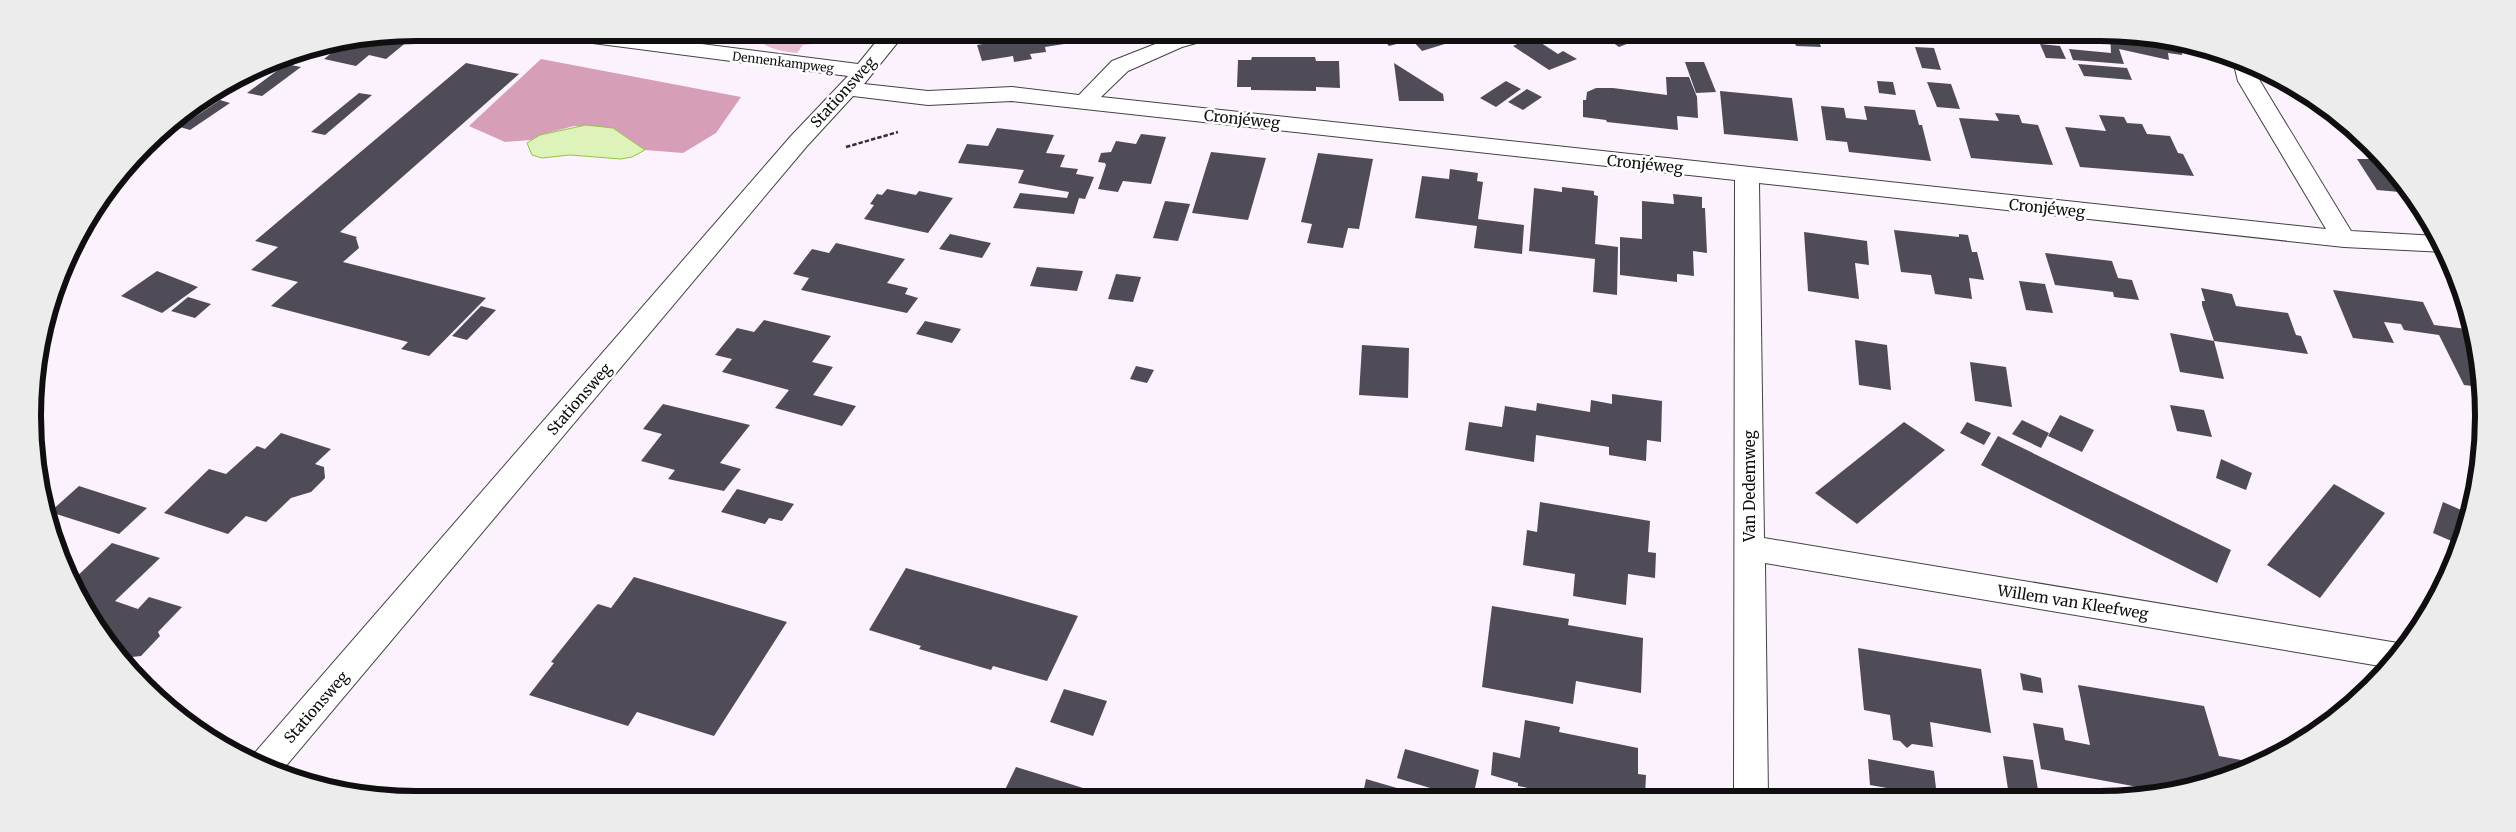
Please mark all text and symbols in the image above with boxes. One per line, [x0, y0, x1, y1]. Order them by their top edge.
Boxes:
street label: Dennenkampweg [731, 48, 835, 76]
street label: Stationsweg [806, 53, 880, 131]
street label: Cronjéweg [1203, 106, 1281, 132]
street label: Cronjéweg [1606, 151, 1684, 177]
street label: Cronjéweg [2008, 195, 2086, 221]
street label: Stationsweg [543, 359, 615, 439]
street label: Van Dedemweg [1740, 430, 1759, 543]
street label: Willem van Kleefweg [1995, 581, 2150, 623]
street label: Stationsweg [280, 667, 352, 747]

